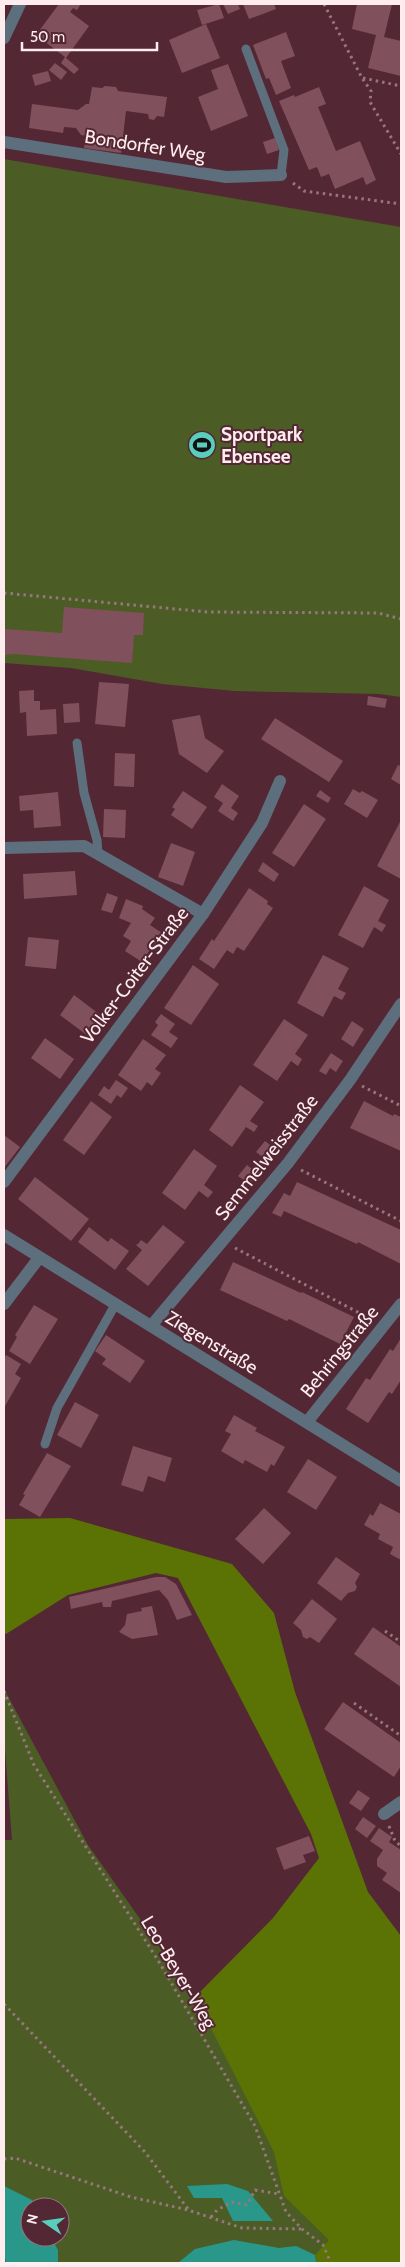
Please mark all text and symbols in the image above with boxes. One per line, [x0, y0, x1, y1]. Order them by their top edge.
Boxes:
scale bar [22, 20, 158, 52]
text: 50 m [30, 28, 65, 46]
street label: Bondorfer Weg [83, 125, 207, 166]
place label: Sportpark Ebensee [221, 423, 303, 468]
sports icon: Sportpark Ebensee [187, 430, 217, 460]
street label: Volker-Coiter-Straße [76, 902, 193, 1048]
street label: Semmelweisstraße [210, 1090, 323, 1225]
street label: Behringstraße [295, 1301, 384, 1402]
street label: Ziegenstraße [161, 1306, 262, 1379]
street label: Leo-Beyer-Weg [136, 1912, 222, 2033]
north arrow [20, 2197, 70, 2247]
text: N [22, 2212, 42, 2226]

